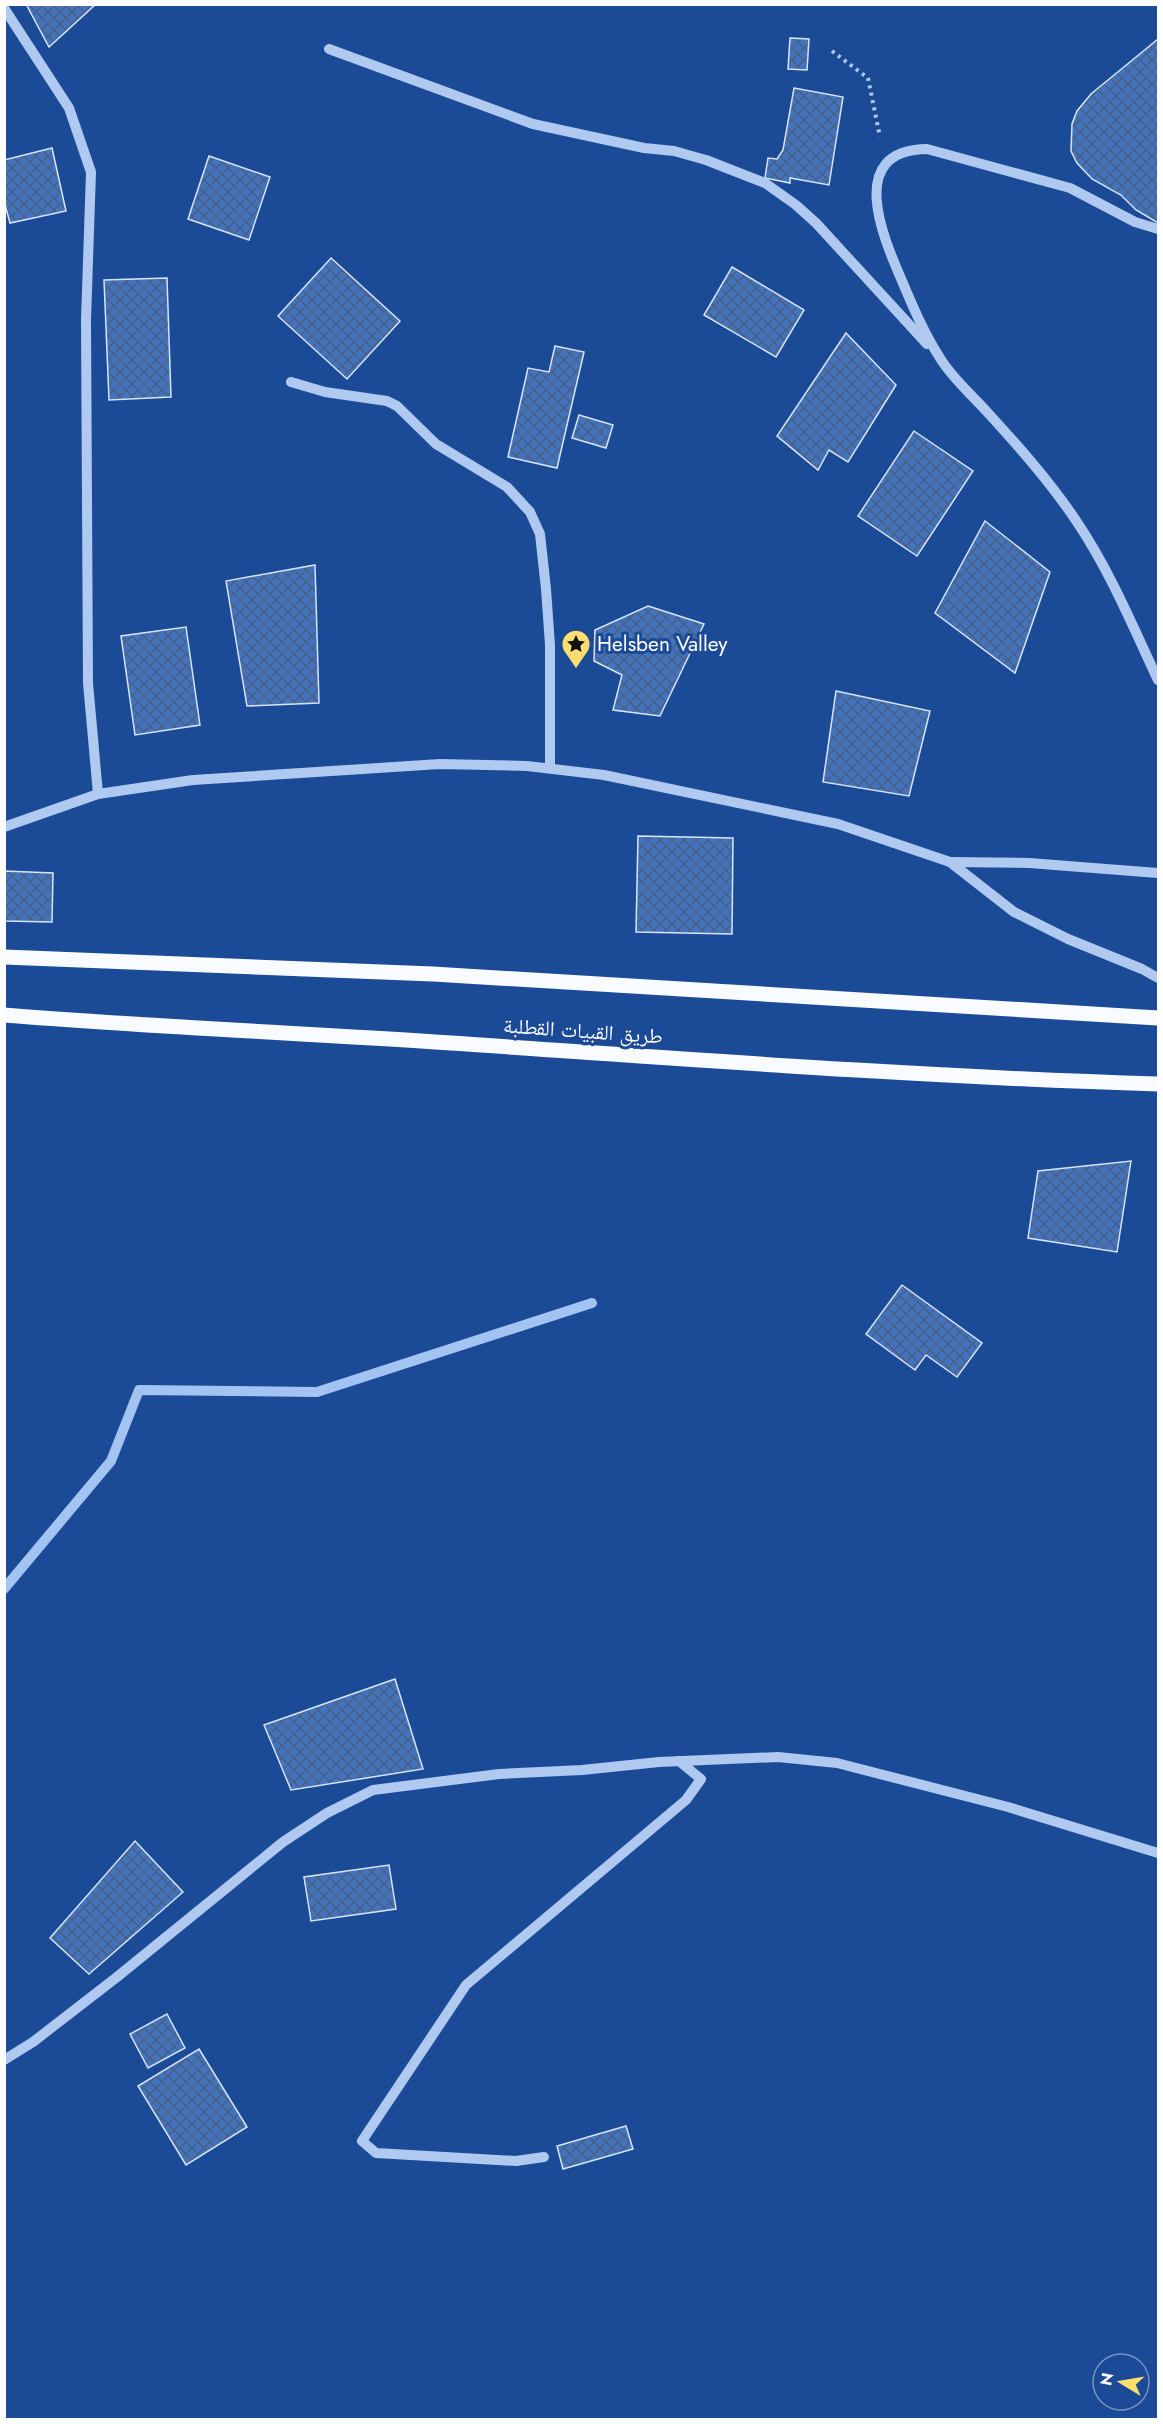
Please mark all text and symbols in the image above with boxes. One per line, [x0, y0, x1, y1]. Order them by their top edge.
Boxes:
place icon: Helsben Valley [560, 628, 592, 670]
place label: Helsben Valley [597, 629, 728, 659]
street label: طريق القبيات القطلبة [502, 1010, 664, 1052]
north arrow [1091, 2352, 1151, 2412]
text: N [1094, 2371, 1119, 2388]

